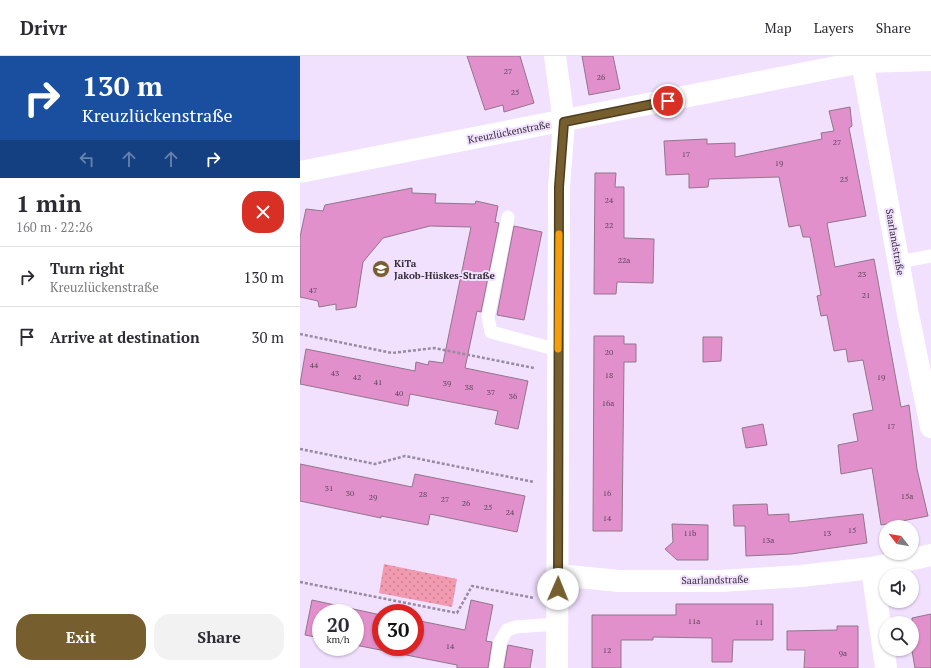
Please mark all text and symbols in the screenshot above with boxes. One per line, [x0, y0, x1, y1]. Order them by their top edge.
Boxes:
text: Drivr [20, 15, 67, 40]
text: Map [765, 18, 792, 37]
text: Layers [814, 18, 854, 37]
text: Share [876, 18, 911, 37]
house number: 27 [504, 66, 512, 76]
text: 130 m [82, 67, 163, 104]
icon: right [16, 72, 68, 124]
house number: 26 [597, 72, 606, 82]
pin [651, 84, 685, 118]
house number: 25 [511, 87, 519, 97]
icon: arrive [657, 90, 679, 112]
text: Kreuzlückenstraße [82, 103, 233, 127]
street label: Kreuzlückenstraße [467, 118, 551, 146]
house number: 27 [833, 137, 841, 147]
icon: left [76, 148, 98, 170]
icon: ahead [118, 148, 140, 170]
icon: ahead [160, 148, 182, 170]
icon: right [202, 148, 224, 170]
house number: 17 [682, 149, 690, 159]
house number: 19 [775, 158, 783, 168]
house number: 25 [840, 174, 848, 184]
text: 1 min [16, 187, 82, 219]
button: close [242, 191, 284, 233]
house number: 24 [605, 195, 614, 205]
street label: Saarlandstraße [883, 208, 907, 276]
text: 160 m · 22:26 [16, 218, 93, 236]
house number: 22 [605, 220, 613, 230]
house number: 22a [618, 255, 630, 265]
place label: KiTa Jakob-Hüskes-Straße [394, 257, 495, 282]
text: Turn right [50, 258, 125, 278]
school or university icon: KiTa Jakob-Hüskes-Straße [371, 259, 391, 279]
icon: right [16, 266, 38, 288]
text: 130 m [243, 267, 284, 287]
house number: 23 [858, 269, 866, 279]
text: Kreuzlückenstraße [50, 278, 159, 296]
house number: 47 [309, 285, 317, 295]
house number: 21 [862, 290, 870, 300]
icon: arrive [16, 326, 38, 348]
text: Arrive at destination [50, 327, 200, 347]
text: 30 m [251, 327, 284, 347]
house number: 20 [605, 347, 613, 357]
house number: 44 [310, 360, 319, 370]
house number: 43 [331, 368, 339, 378]
house number: 18 [605, 370, 613, 380]
house number: 42 [353, 372, 361, 382]
house number: 19 [877, 372, 885, 382]
house number: 41 [374, 377, 382, 387]
house number: 39 [443, 378, 451, 388]
house number: 38 [465, 382, 473, 392]
house number: 37 [487, 387, 495, 397]
house number: 40 [395, 388, 403, 398]
house number: 36 [509, 391, 518, 401]
house number: 16a [602, 398, 614, 408]
house number: 17 [887, 421, 895, 431]
house number: 31 [325, 483, 333, 493]
house number: 30 [346, 488, 354, 498]
house number: 16 [603, 488, 612, 498]
house number: 28 [419, 489, 427, 499]
house number: 15a [901, 491, 913, 501]
house number: 29 [369, 492, 377, 502]
house number: 27 [441, 494, 449, 504]
house number: 26 [462, 498, 471, 508]
house number: 25 [484, 502, 492, 512]
house number: 24 [506, 507, 515, 517]
house number: 14 [603, 513, 612, 523]
north arrow [879, 520, 919, 560]
map controls [879, 520, 919, 656]
house number: 15 [848, 525, 856, 535]
house number: 11b [684, 528, 697, 538]
house number: 13 [823, 528, 831, 538]
house number: 13a [762, 535, 774, 545]
position arrow [537, 568, 579, 610]
button: sound [879, 568, 919, 608]
street label: Saarlandstraße [681, 573, 749, 587]
speed limit sign: 30 [372, 604, 424, 656]
text: 20 [327, 611, 349, 638]
button: Exit [16, 614, 146, 660]
button: Share [154, 614, 284, 660]
house number: 11a [688, 616, 700, 626]
button: search [879, 616, 919, 656]
house number: 11 [755, 617, 763, 627]
text: km/h [326, 633, 350, 646]
house number: 14 [446, 641, 455, 651]
house number: 12 [603, 645, 611, 655]
house number: 9a [839, 648, 847, 658]

